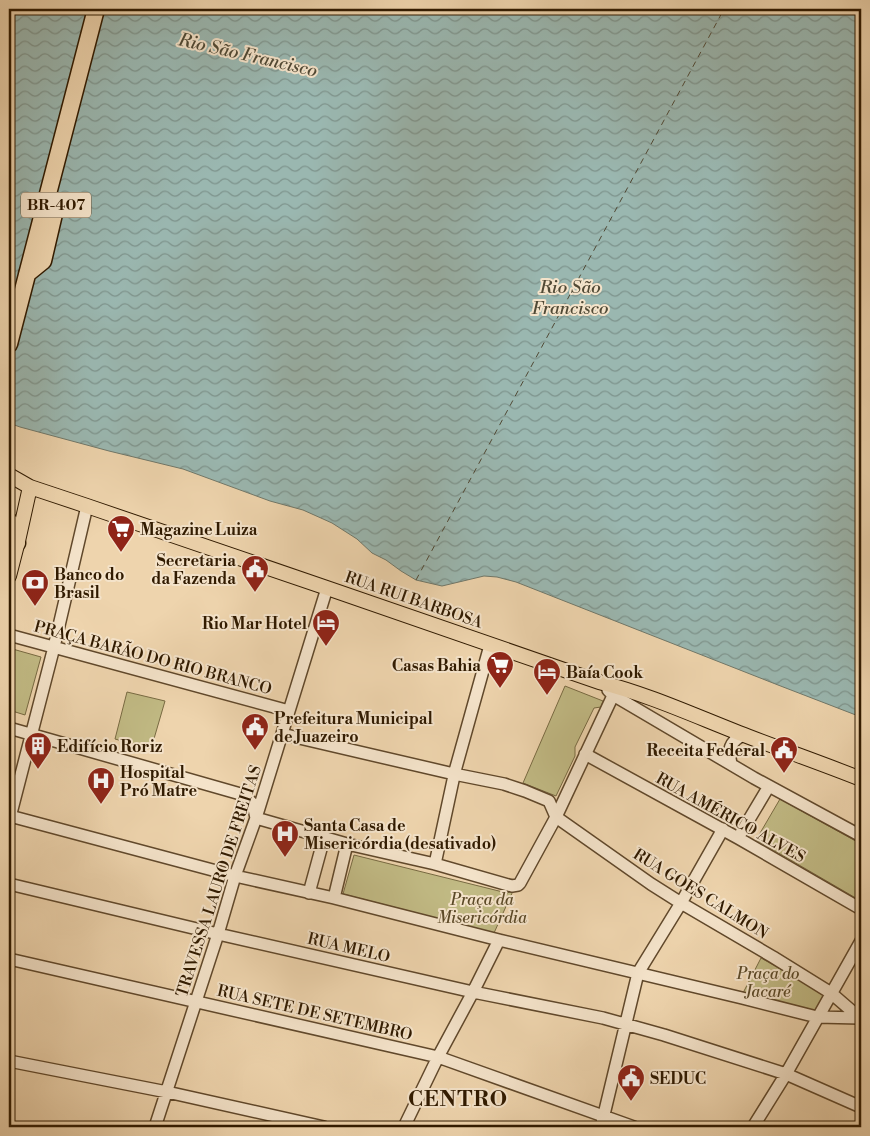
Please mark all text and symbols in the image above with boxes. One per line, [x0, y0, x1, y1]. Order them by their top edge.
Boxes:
water label: Rio São Francisco [175, 28, 320, 83]
road number: BR-407 [21, 192, 91, 218]
water label: Rio São Francisco [532, 276, 608, 320]
supermarket icon: Magazine Luiza [106, 514, 136, 553]
place label: Magazine Luiza [140, 520, 258, 540]
place label: Secretaria da Fazenda [151, 551, 236, 589]
public building icon: Secretaria da Fazenda [240, 554, 270, 593]
place label: Banco do Brasil [54, 565, 124, 603]
street label: RUA RUI BARBOSA [342, 567, 486, 633]
bank icon: Banco do Brasil [20, 568, 50, 607]
hotel icon: Rio Mar Hotel [311, 608, 341, 647]
street label: PRAÇA BARÃO DO RIO BRANCO [32, 614, 275, 699]
place label: Rio Mar Hotel [202, 614, 308, 634]
supermarket icon: Casas Bahia [485, 650, 515, 689]
place label: Casas Bahia [392, 656, 481, 676]
hotel icon: Baía Cook [532, 657, 562, 696]
place label: Baía Cook [566, 663, 644, 683]
place label: Prefeitura Municipal de Juazeiro [274, 709, 434, 747]
public building icon: Prefeitura Municipal de Juazeiro [240, 712, 270, 751]
building icon: Edifício Roriz [23, 731, 53, 770]
public building icon: Receita Federal [769, 735, 799, 774]
place label: Edifício Roriz [57, 737, 163, 757]
place label: Receita Federal [646, 741, 766, 761]
place label: Hospital Pró Matre [120, 763, 198, 801]
street label: TRAVESSA LAURO DE FREITAS [172, 763, 266, 1000]
hospital icon: Hospital Pró Matre [86, 766, 116, 805]
street label: RUA AMÉRICO ALVES [652, 767, 810, 867]
place label: Santa Casa de Misericórdia (desativado) [304, 816, 496, 854]
hospital icon: Santa Casa de Misericórdia (desativado) [270, 819, 300, 858]
street label: RUA GOES CALMON [629, 844, 772, 944]
park label: Praça da Misericórdia [437, 890, 527, 928]
street label: RUA MELO [305, 929, 392, 967]
park label: Praça do Jacaré [736, 964, 799, 1002]
street label: RUA SETE DE SETEMBRO [215, 981, 414, 1045]
public building icon: SEDUC [616, 1063, 646, 1102]
place label: SEDUC [650, 1069, 706, 1089]
district label: CENTRO [408, 1087, 508, 1113]

